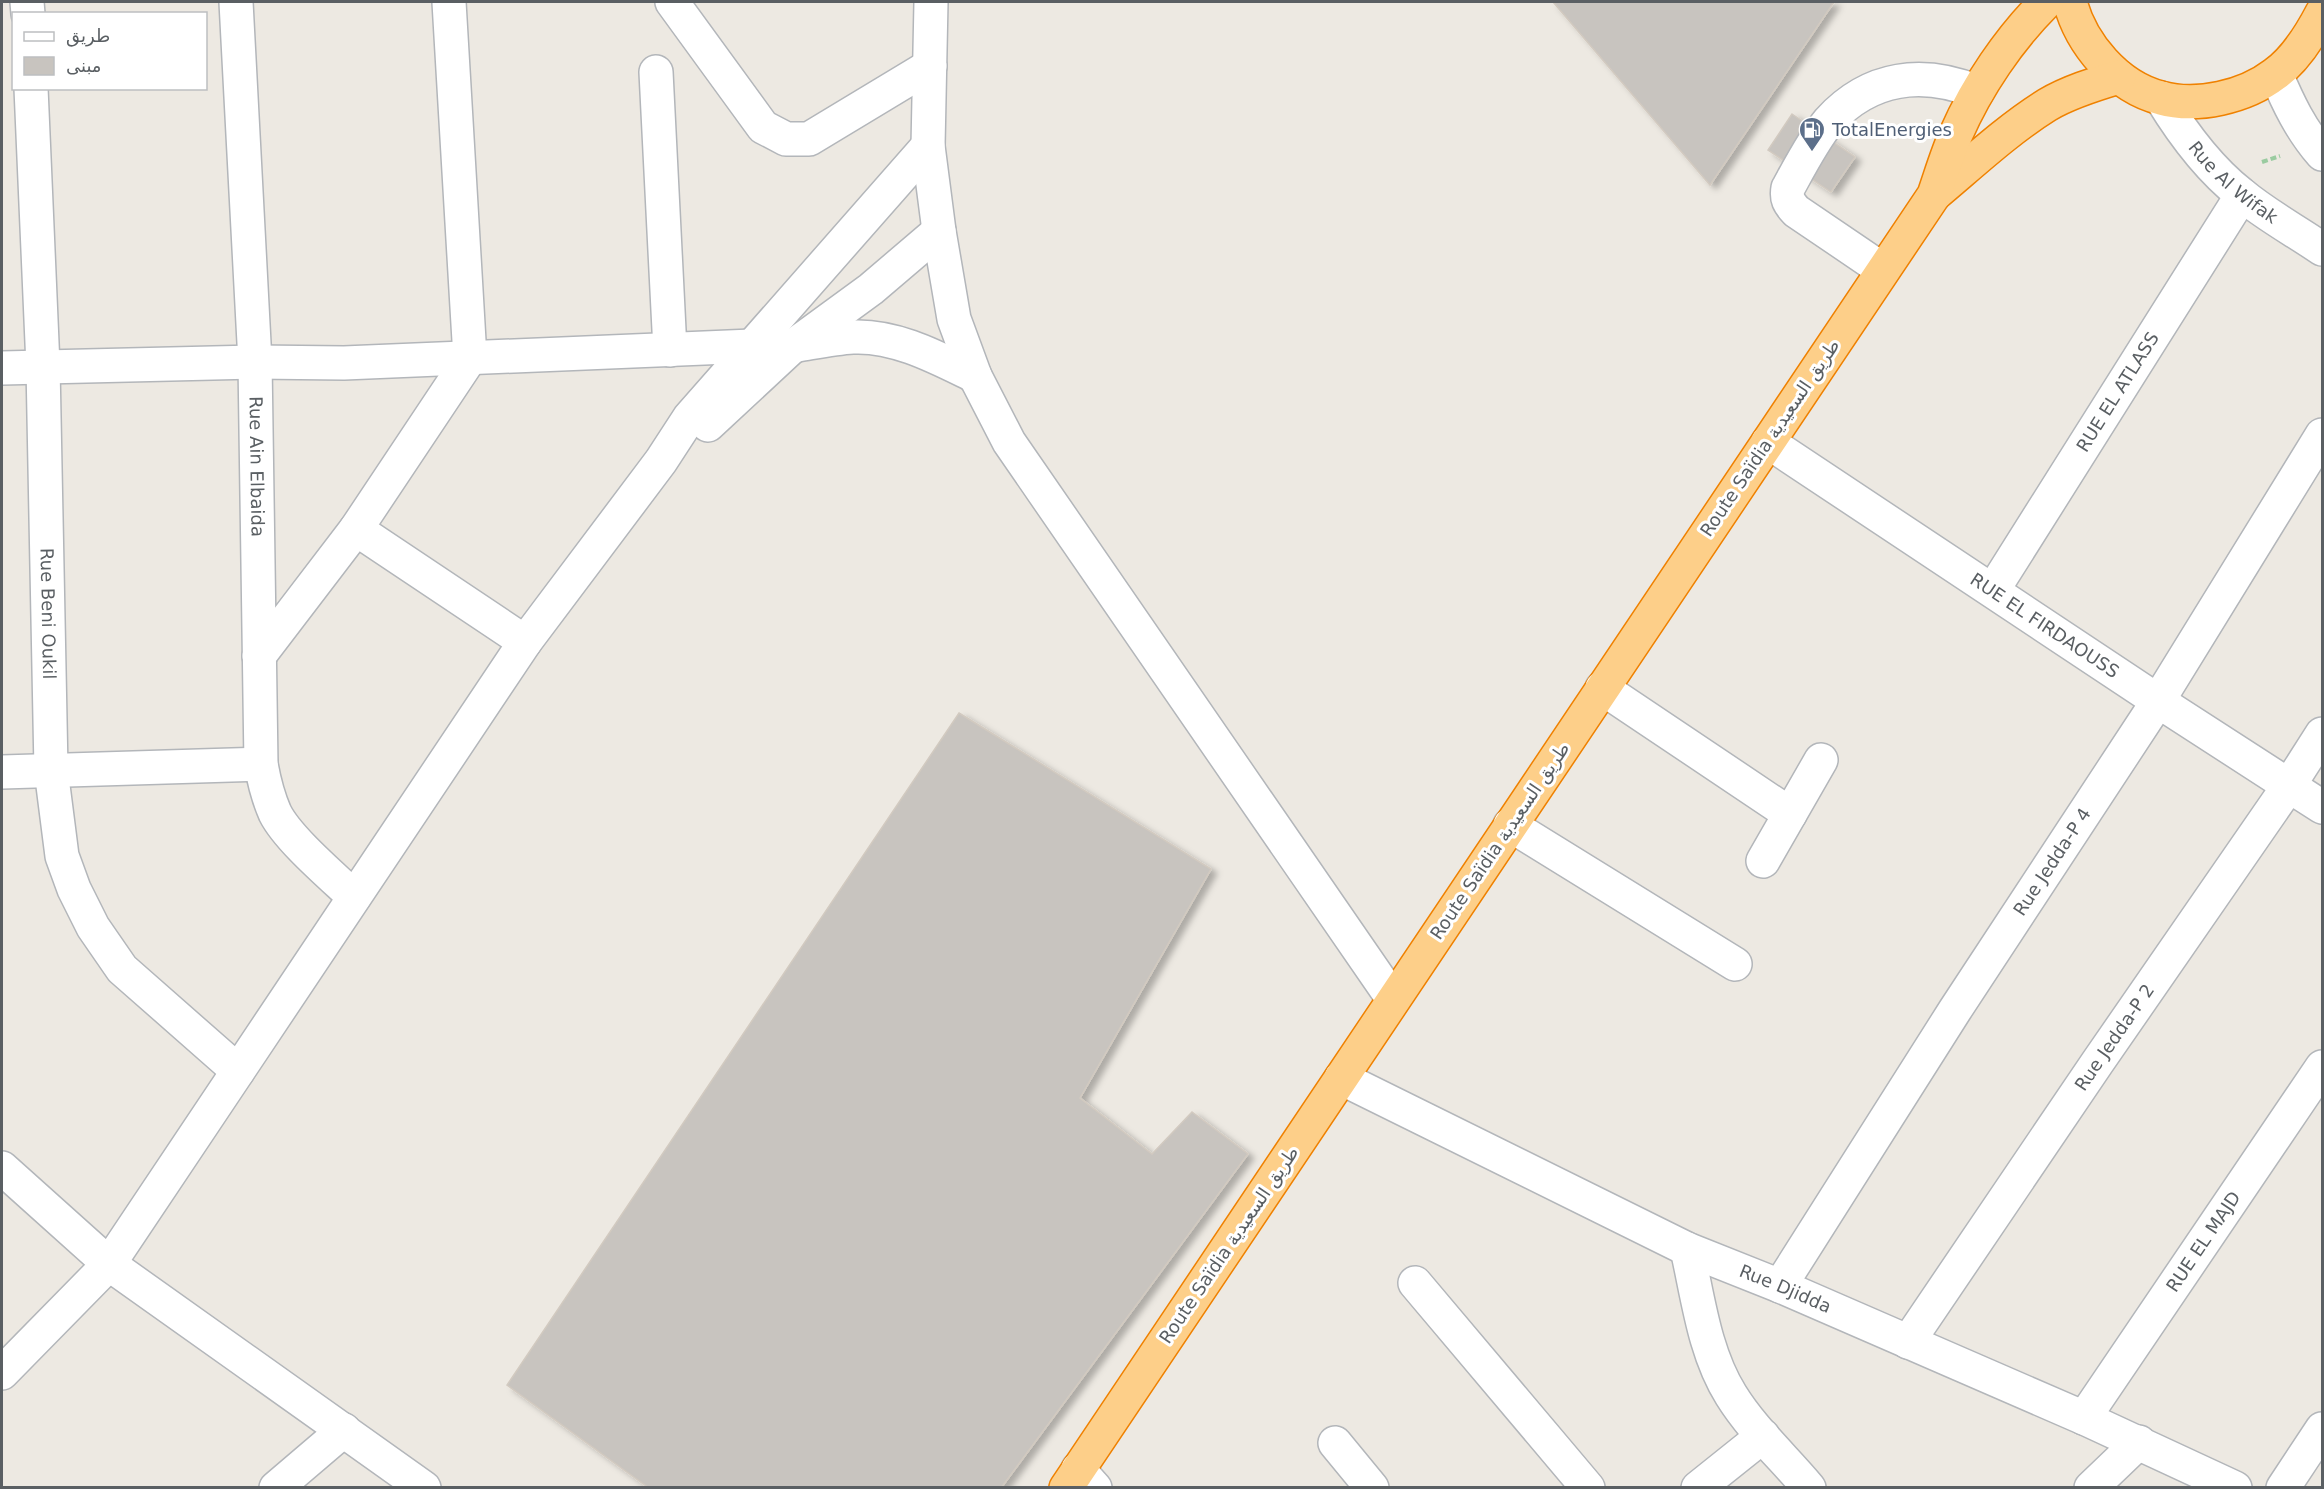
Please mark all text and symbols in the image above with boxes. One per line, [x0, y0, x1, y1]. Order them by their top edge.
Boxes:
legend [12, 12, 207, 90]
text: طريق [66, 25, 110, 47]
text: مبنى [66, 55, 102, 76]
fuel station icon: TotalEnergies [1797, 115, 1827, 153]
place label: TotalEnergies [1831, 119, 1952, 140]
street label: Rue Al Wifak [2184, 137, 2282, 228]
street label: RUE EL ATLASS [2072, 328, 2163, 456]
street label: Route Saïdia طريق السعيدية [1696, 335, 1844, 541]
street label: Rue Ain Elbaida [246, 396, 269, 537]
street label: Rue Beni Oukil [37, 548, 60, 680]
street label: RUE EL FIRDAOUSS [1967, 568, 2123, 682]
street label: Route Saïdia طريق السعيدية [1426, 738, 1574, 944]
street label: Rue Jedda-P 4 [2009, 804, 2095, 920]
street label: Rue Jedda-P 2 [2070, 980, 2158, 1095]
street label: Route Saïdia طريق السعيدية [1155, 1142, 1303, 1348]
street label: RUE EL MAJD [2162, 1187, 2245, 1296]
street label: Rue Djidda [1736, 1260, 1835, 1317]

